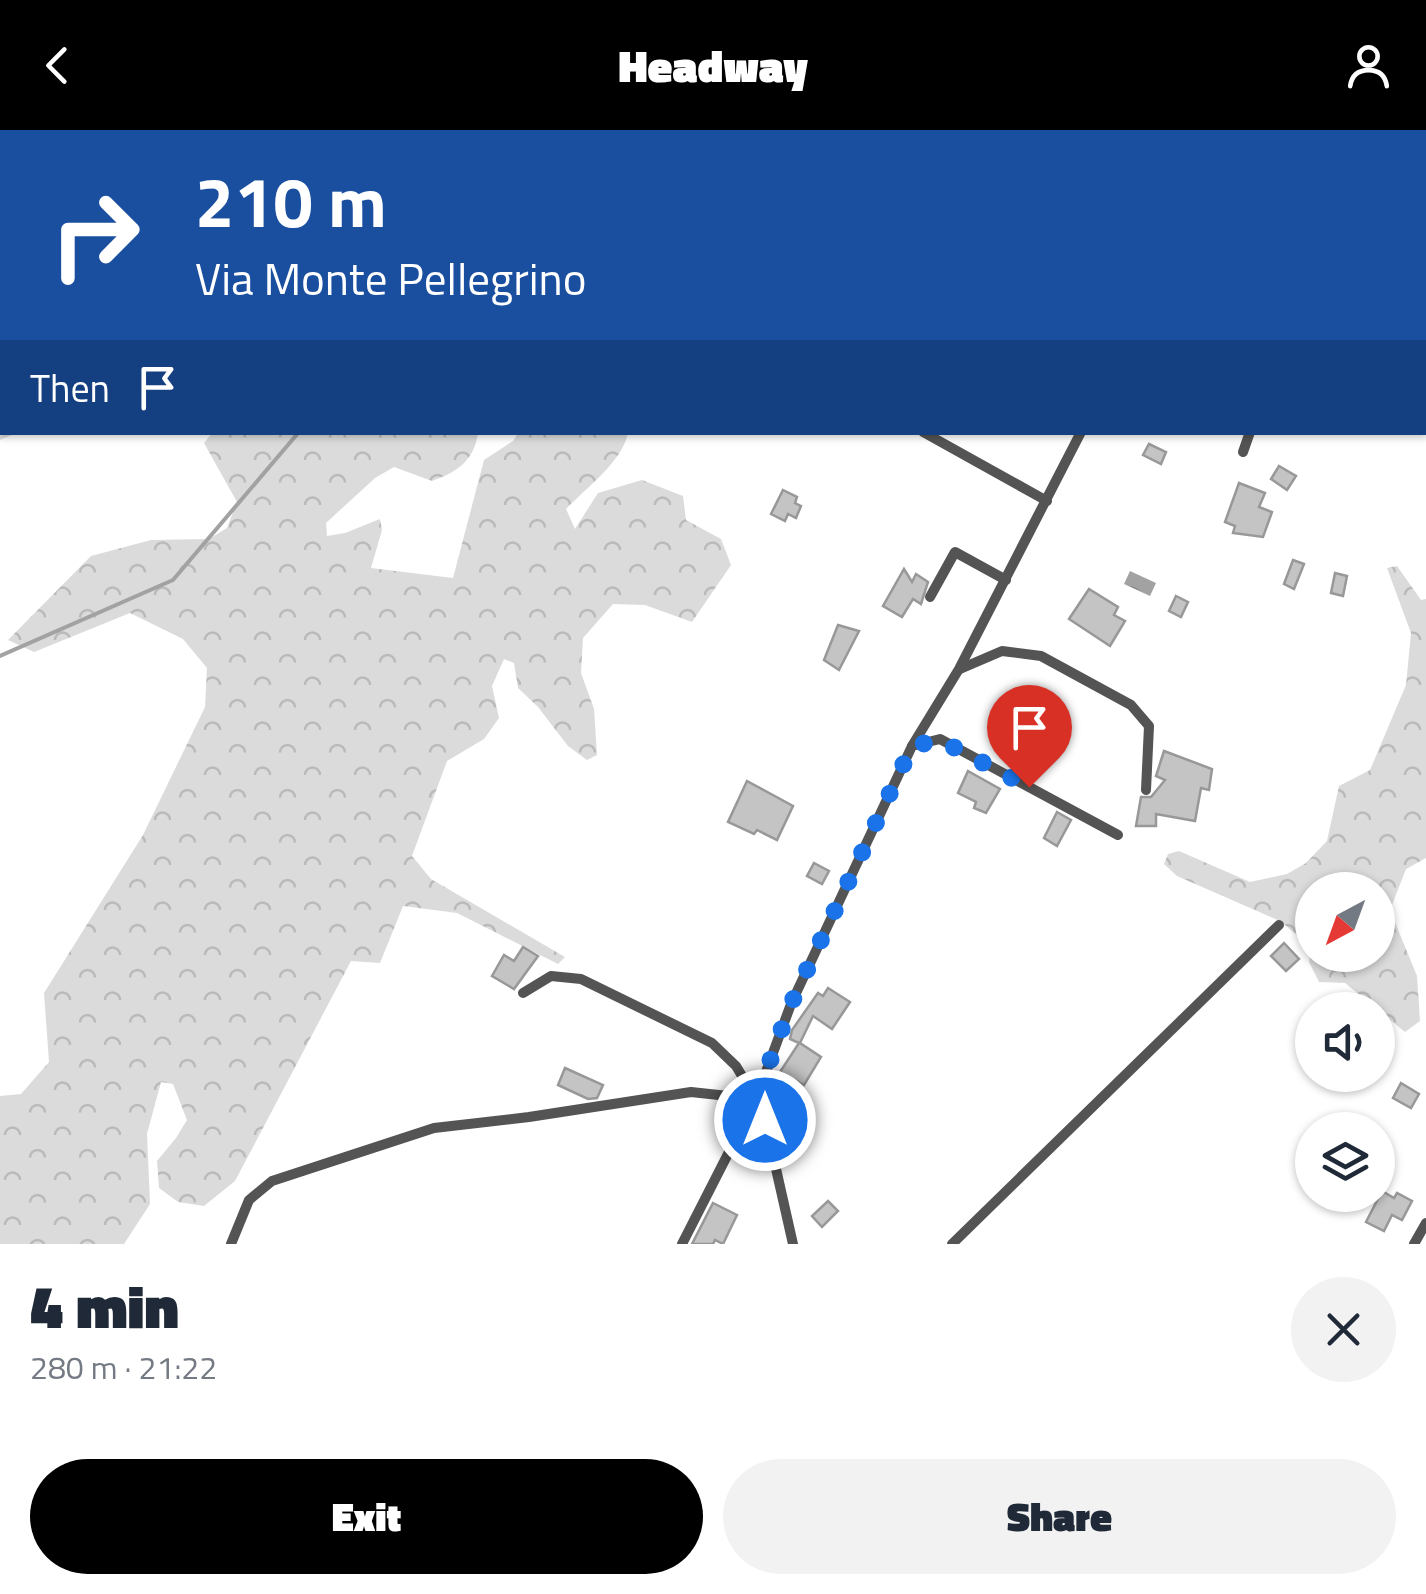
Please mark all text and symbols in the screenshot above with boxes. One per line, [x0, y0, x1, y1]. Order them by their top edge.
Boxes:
text: Headway [618, 31, 808, 99]
icon: back [30, 38, 85, 93]
icon: person [1341, 38, 1396, 93]
text: 210 m [195, 148, 387, 254]
icon: right [30, 170, 160, 300]
text: Via Monte Pellegrino [195, 244, 587, 312]
text: Then [30, 359, 110, 417]
icon: arrive [130, 360, 185, 415]
pin [987, 685, 1072, 788]
icon: arrive [1002, 700, 1057, 755]
north arrow [1295, 872, 1395, 972]
map controls [1295, 872, 1395, 1212]
button: sound [1295, 992, 1395, 1092]
position arrow [713, 1068, 817, 1172]
button: layers [1295, 1112, 1395, 1212]
text: 4 min [30, 1260, 179, 1351]
button: close [1291, 1277, 1396, 1382]
text: 280 m · 21:22 [30, 1343, 217, 1391]
button: Exit [30, 1459, 703, 1574]
button: Share [723, 1459, 1396, 1574]

